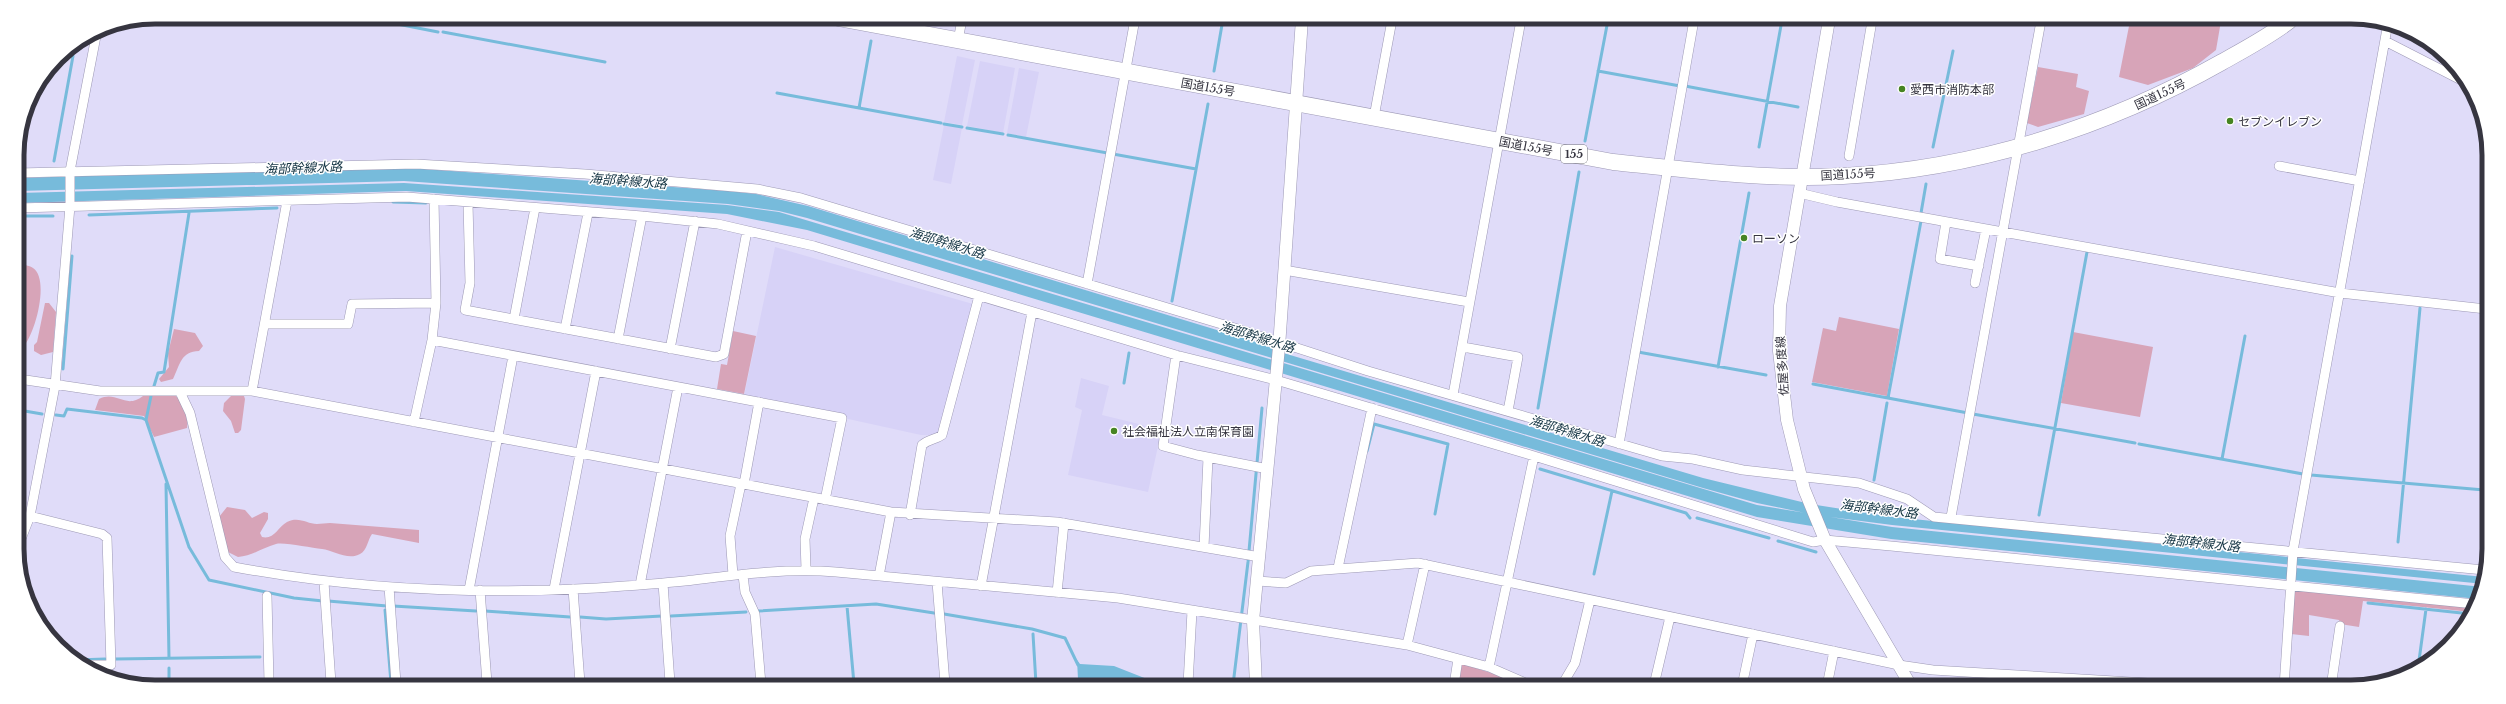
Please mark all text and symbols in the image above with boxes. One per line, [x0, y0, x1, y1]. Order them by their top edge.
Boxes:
street label: 国道155号 [1180, 75, 1236, 99]
street label: 国道155号 [2132, 76, 2188, 112]
place label: 愛西市消防本部 [1910, 82, 1994, 97]
marker: 愛西市消防本部 [1897, 84, 1907, 94]
place label: セブンイレブン [2238, 114, 2322, 129]
marker: セブンイレブン [2225, 116, 2235, 126]
street label: 国道155号 [1498, 133, 1554, 159]
road number: 155 [1561, 145, 1587, 163]
water label: 海部幹線水路 [264, 158, 343, 178]
street label: 国道155号 [1820, 165, 1876, 183]
water label: 海部幹線水路 [588, 170, 668, 192]
water label: 海部幹線水路 [907, 223, 988, 263]
place label: ローソン [1752, 231, 1800, 246]
marker: ローソン [1739, 233, 1749, 243]
water label: 海部幹線水路 [1217, 317, 1298, 357]
street label: 佐屋多度線 [1772, 336, 1792, 396]
water label: 海部幹線水路 [1527, 411, 1608, 451]
place label: 社会福祉法人立南保育園 [1122, 424, 1254, 439]
marker: 社会福祉法人立南保育園 [1109, 426, 1119, 436]
water label: 海部幹線水路 [1839, 496, 1920, 522]
water label: 海部幹線水路 [2161, 530, 2242, 556]

